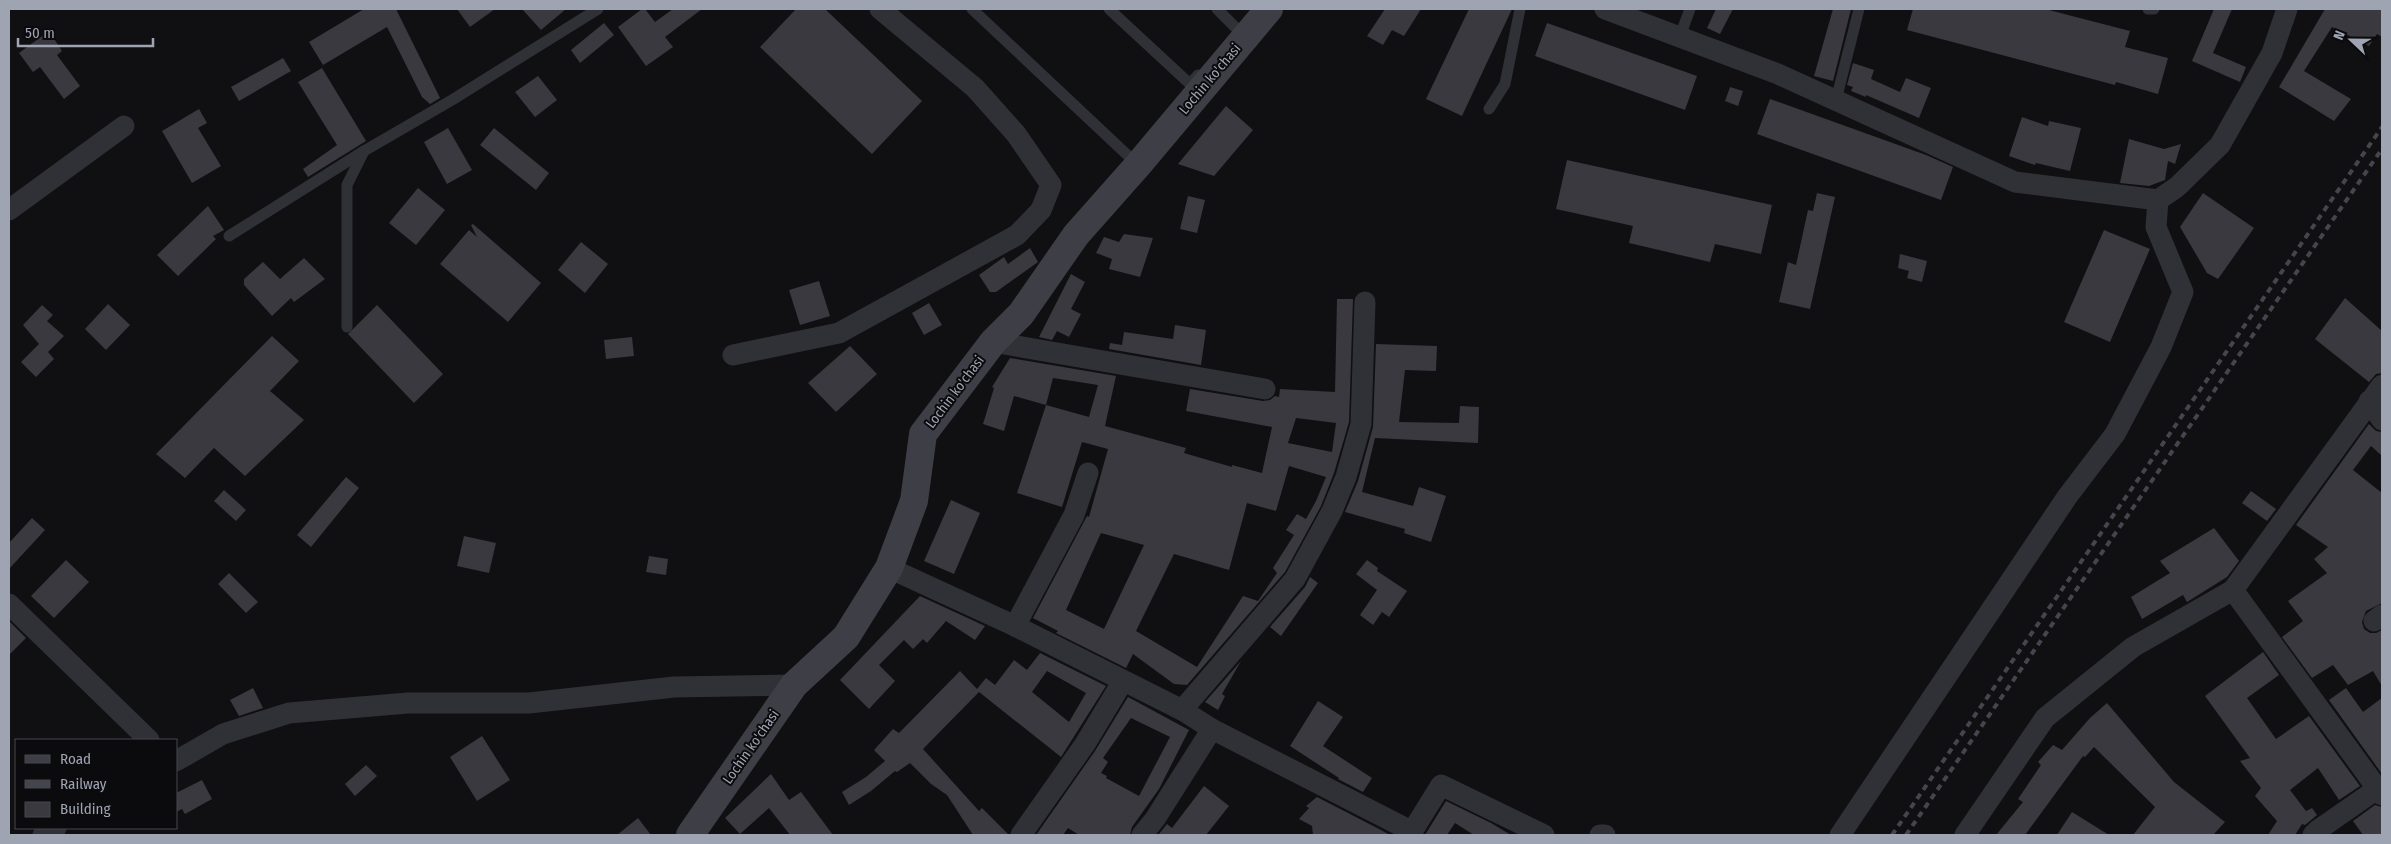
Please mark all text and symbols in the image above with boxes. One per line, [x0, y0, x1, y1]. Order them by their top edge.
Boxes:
scale bar [18, 15, 152, 47]
north arrow [2326, 15, 2376, 65]
text: 50 m [25, 24, 55, 42]
text: N [2330, 28, 2349, 42]
street label: Lochin ko'chasi [1176, 40, 1244, 118]
street label: Lochin ko'chasi [922, 352, 988, 432]
street label: Lochin ko'chasi [719, 707, 783, 787]
legend [15, 739, 178, 829]
text: Road [60, 750, 91, 768]
text: Railway [60, 775, 107, 793]
text: Building [60, 800, 111, 818]

